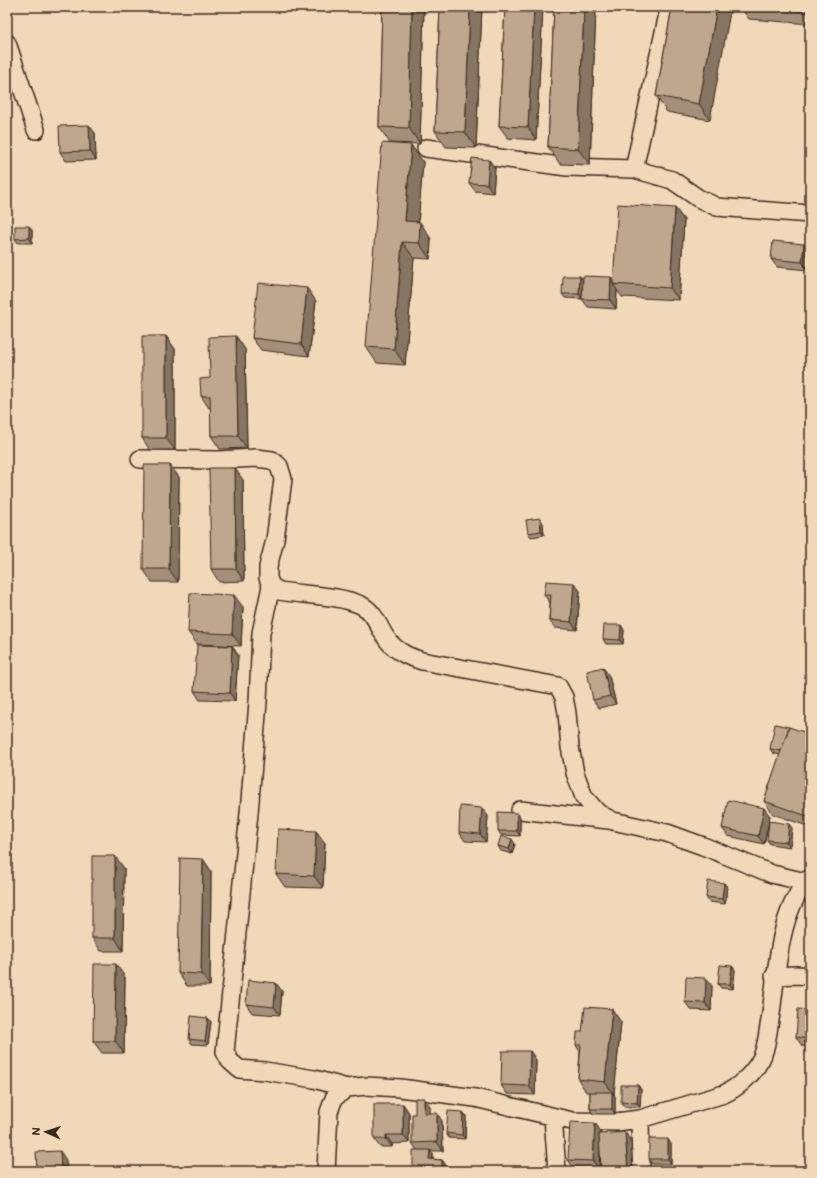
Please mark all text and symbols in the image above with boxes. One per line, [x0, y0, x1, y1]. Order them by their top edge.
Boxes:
north arrow [26, 1112, 66, 1152]
text: N [28, 1127, 43, 1136]

